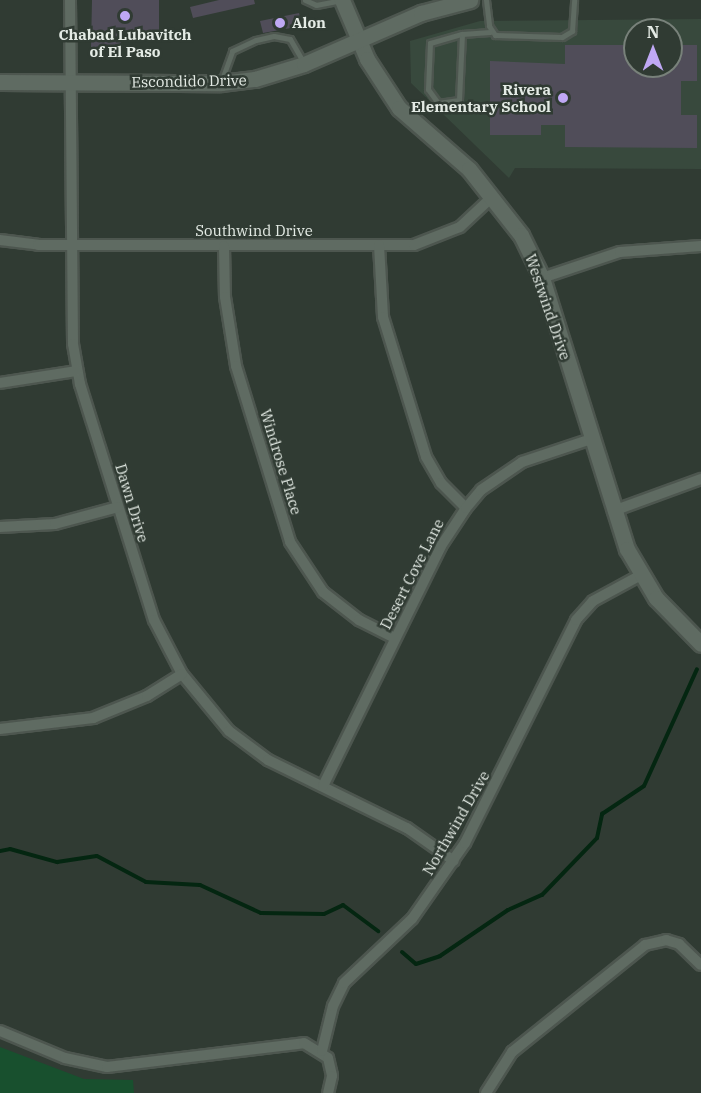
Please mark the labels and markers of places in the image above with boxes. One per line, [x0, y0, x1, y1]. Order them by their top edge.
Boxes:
marker: Chabad Lubavitch of El Paso [118, 9, 132, 23]
place label: Alon [292, 14, 326, 32]
marker: Alon [273, 16, 287, 30]
place label: Chabad Lubavitch of El Paso [58, 25, 192, 60]
place label: Rivera Elementary School [411, 80, 551, 115]
marker: Rivera Elementary School [556, 91, 570, 105]

